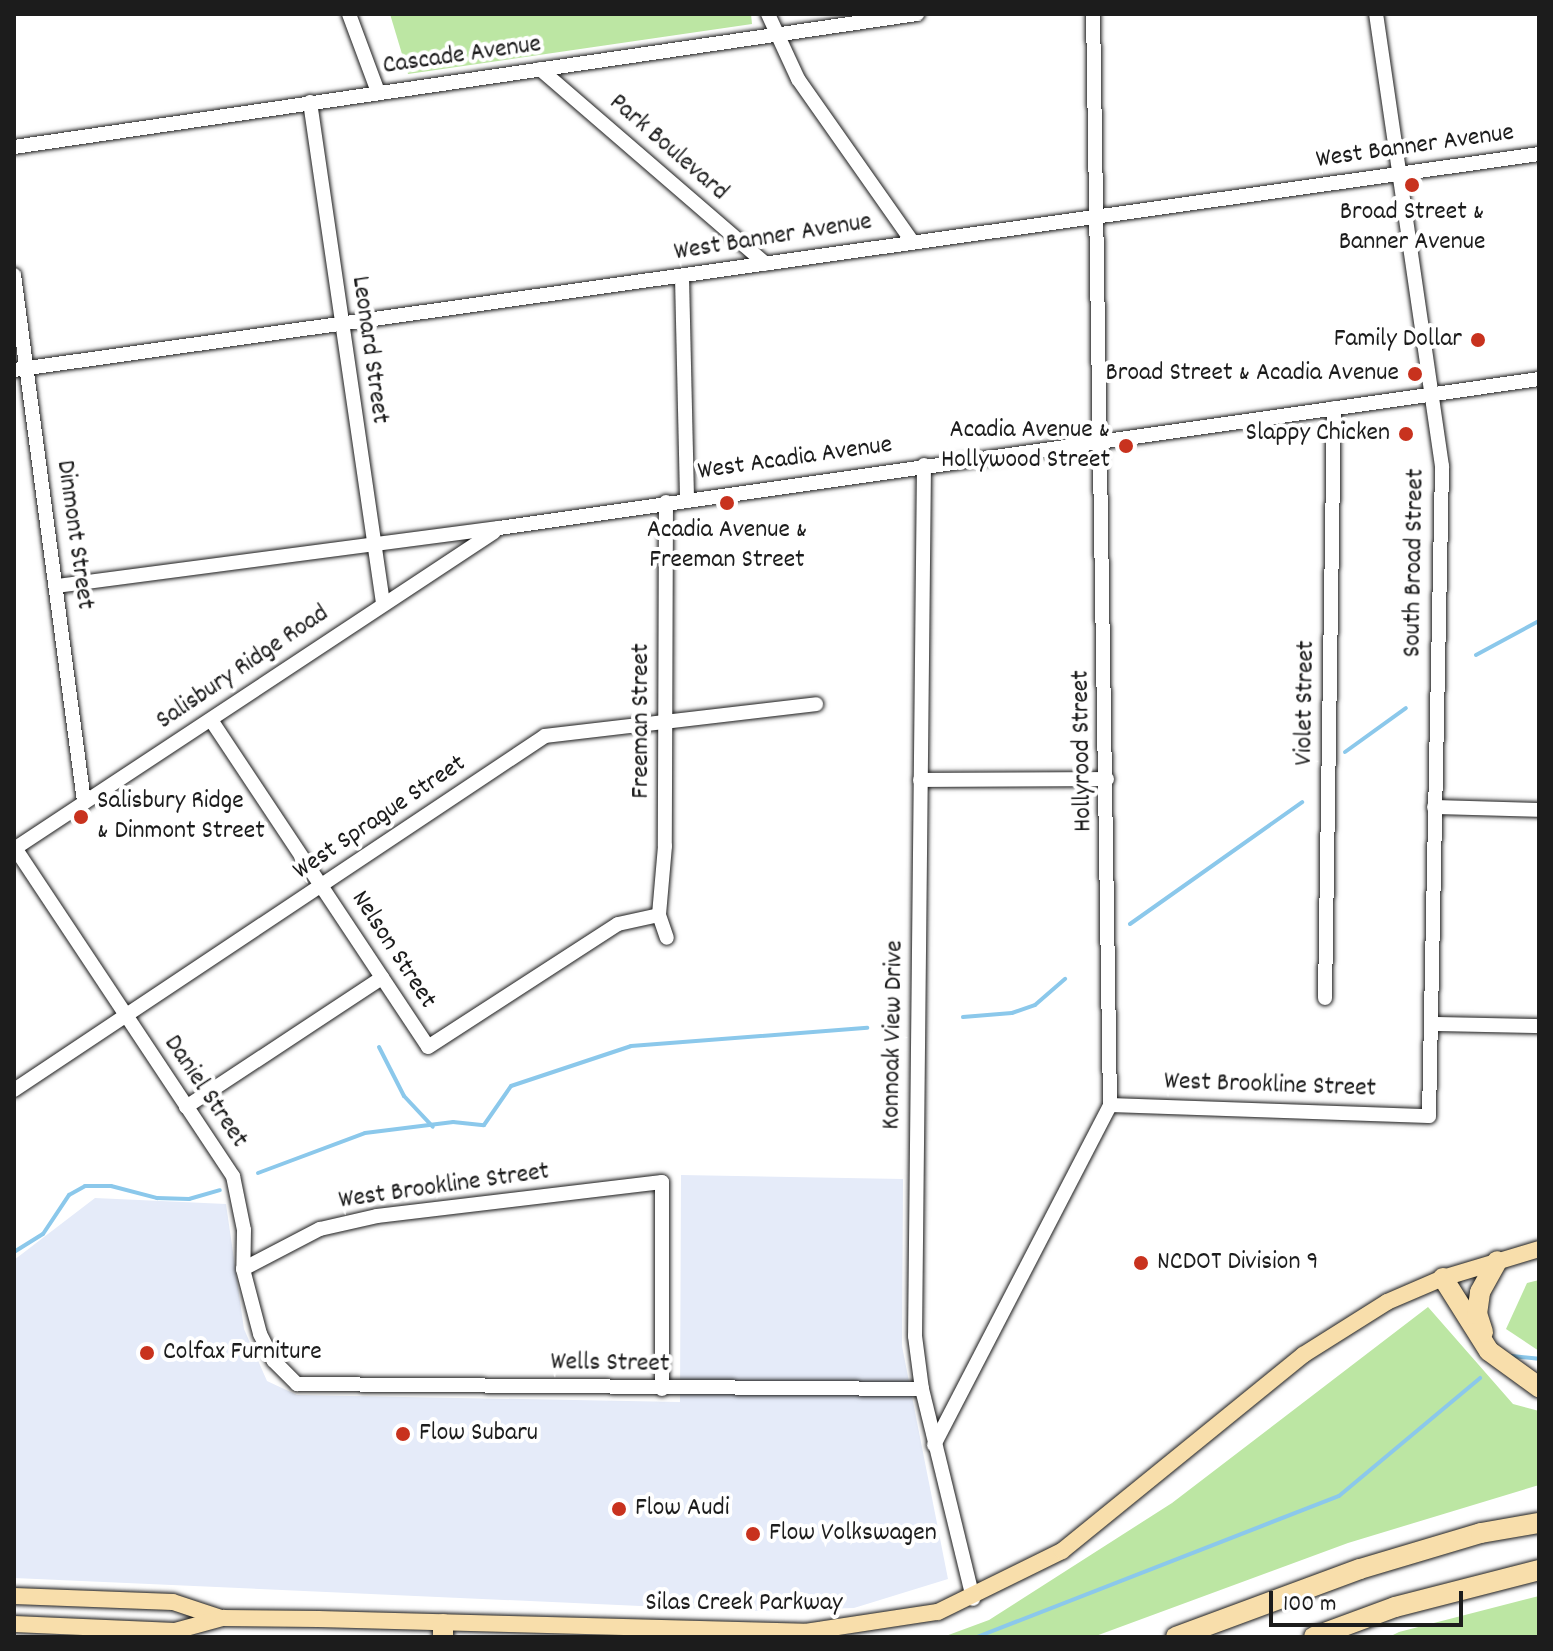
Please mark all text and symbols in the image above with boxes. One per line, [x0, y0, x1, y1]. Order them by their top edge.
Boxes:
street label: Cascade Avenue [381, 29, 543, 83]
street label: Park Boulevard [602, 88, 734, 208]
street label: West Banner Avenue [1314, 118, 1516, 176]
marker: Broad Street & Banner Avenue [1403, 176, 1421, 194]
place label: Broad Street & Banner Avenue [1339, 197, 1485, 258]
street label: West Banner Avenue [672, 207, 874, 269]
street label: Leonard Street [343, 274, 395, 426]
place label: Family Dollar [1334, 324, 1462, 356]
marker: Family Dollar [1469, 331, 1487, 349]
place label: Broad Street & Acadia Avenue [1106, 358, 1399, 390]
marker: Broad Street & Acadia Avenue [1406, 365, 1424, 383]
place label: Acadia Avenue & Hollywood Street [941, 415, 1110, 476]
place label: Slappy Chicken [1246, 418, 1390, 450]
marker: Slappy Chicken [1397, 425, 1415, 443]
street label: West Acadia Avenue [696, 430, 894, 488]
marker: Acadia Avenue & Hollywood Street [1117, 437, 1135, 455]
street label: Dinmont Street [48, 458, 100, 612]
street label: South Broad Street [1398, 468, 1432, 658]
marker: Acadia Avenue & Freeman Street [718, 494, 736, 512]
place label: Acadia Avenue & Freeman Street [647, 515, 807, 576]
street label: Salisbury Ridge Road [151, 599, 335, 737]
street label: Violet Street [1289, 640, 1323, 766]
street label: Freeman Street [626, 643, 658, 799]
street label: Hollyrood Street [1066, 670, 1100, 832]
street label: West Sprague Street [288, 749, 472, 887]
place label: Salisbury Ridge & Dinmont Street [97, 786, 265, 848]
marker: Salisbury Ridge & Dinmont Street [72, 808, 90, 826]
street label: Nelson Street [343, 885, 443, 1015]
street label: Konnoak View Drive [877, 940, 911, 1130]
street label: Daniel Street [156, 1030, 254, 1154]
street label: West Brookline Street [1163, 1067, 1377, 1105]
street label: West Brookline Street [337, 1157, 551, 1217]
place label: NCDOT Division 9 [1157, 1247, 1318, 1279]
marker: NCDOT Division 9 [1132, 1254, 1150, 1272]
place label: Colfax Furniture [163, 1337, 322, 1369]
marker: Colfax Furniture [138, 1344, 156, 1362]
street label: Wells Street [550, 1347, 670, 1381]
place label: Flow Subaru [419, 1418, 538, 1450]
marker: Flow Subaru [394, 1425, 412, 1443]
place label: Flow Audi [635, 1493, 729, 1525]
marker: Flow Audi [610, 1500, 628, 1518]
place label: Flow Volkswagen [769, 1518, 937, 1550]
marker: Flow Volkswagen [744, 1525, 762, 1543]
scale bar [1273, 1575, 1467, 1625]
street label: Silas Creek Parkway [645, 1588, 843, 1620]
text: 100 m [1283, 1588, 1336, 1622]

